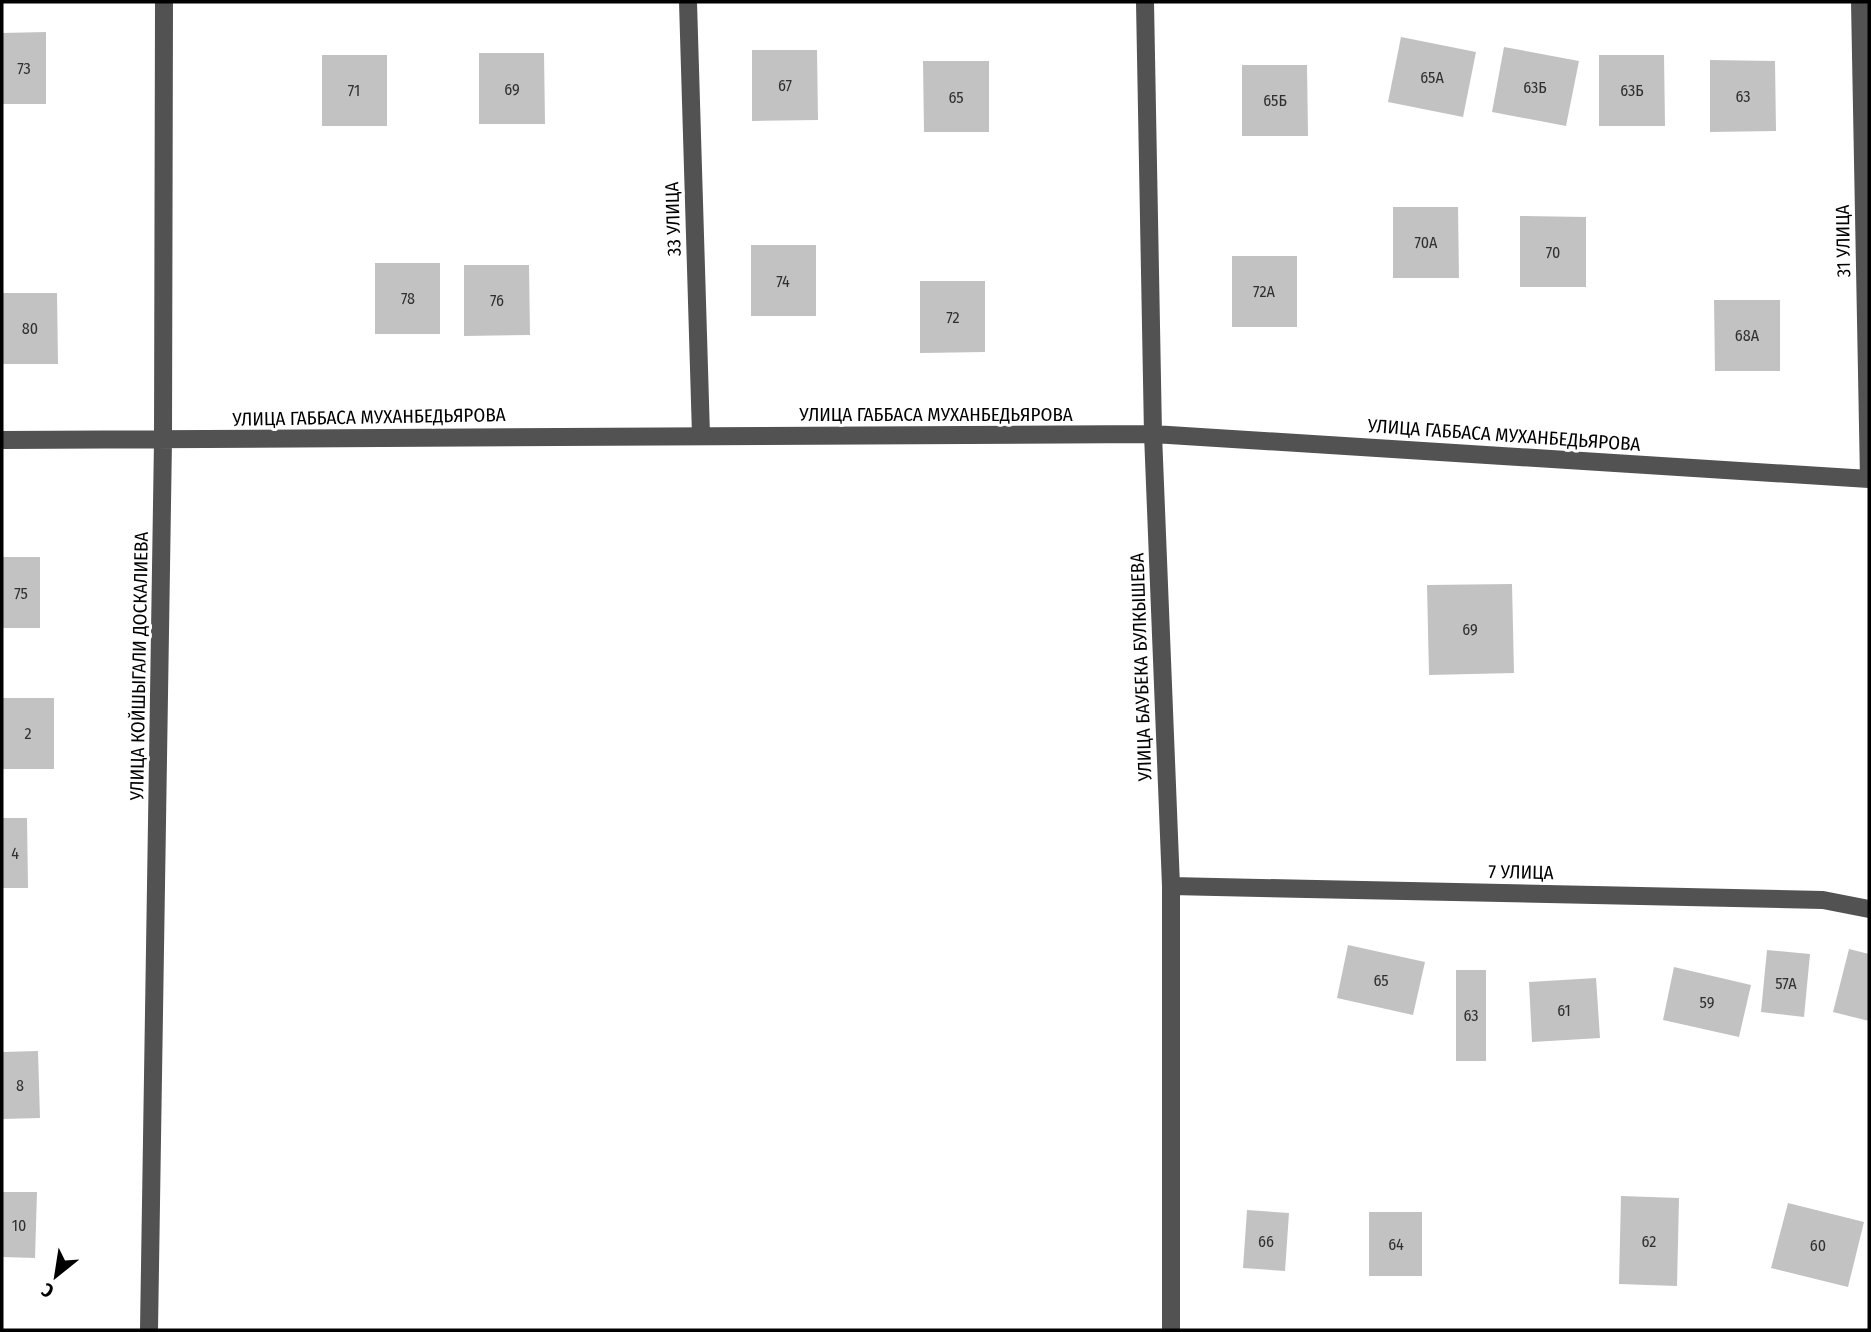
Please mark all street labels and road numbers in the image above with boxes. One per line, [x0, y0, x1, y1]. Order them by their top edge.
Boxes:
street label: 33 УЛИЦА [660, 181, 686, 257]
street label: 31 УЛИЦА [1831, 204, 1855, 278]
street label: УЛИЦА ГАББАСА МУХАНБЕДЬЯРОВА [231, 403, 506, 431]
street label: УЛИЦА ГАББАСА МУХАНБЕДЬЯРОВА [798, 403, 1073, 426]
street label: УЛИЦА ГАББАСА МУХАНБЕДЬЯРОВА [1366, 414, 1641, 456]
street label: УЛИЦА КОЙШЫГАЛИ ДОСКАЛИЕВА [125, 531, 153, 802]
street label: УЛИЦА БАУБЕКА БУЛКЫШЕВА [1126, 552, 1157, 783]
street label: 7 УЛИЦА [1488, 860, 1554, 884]

